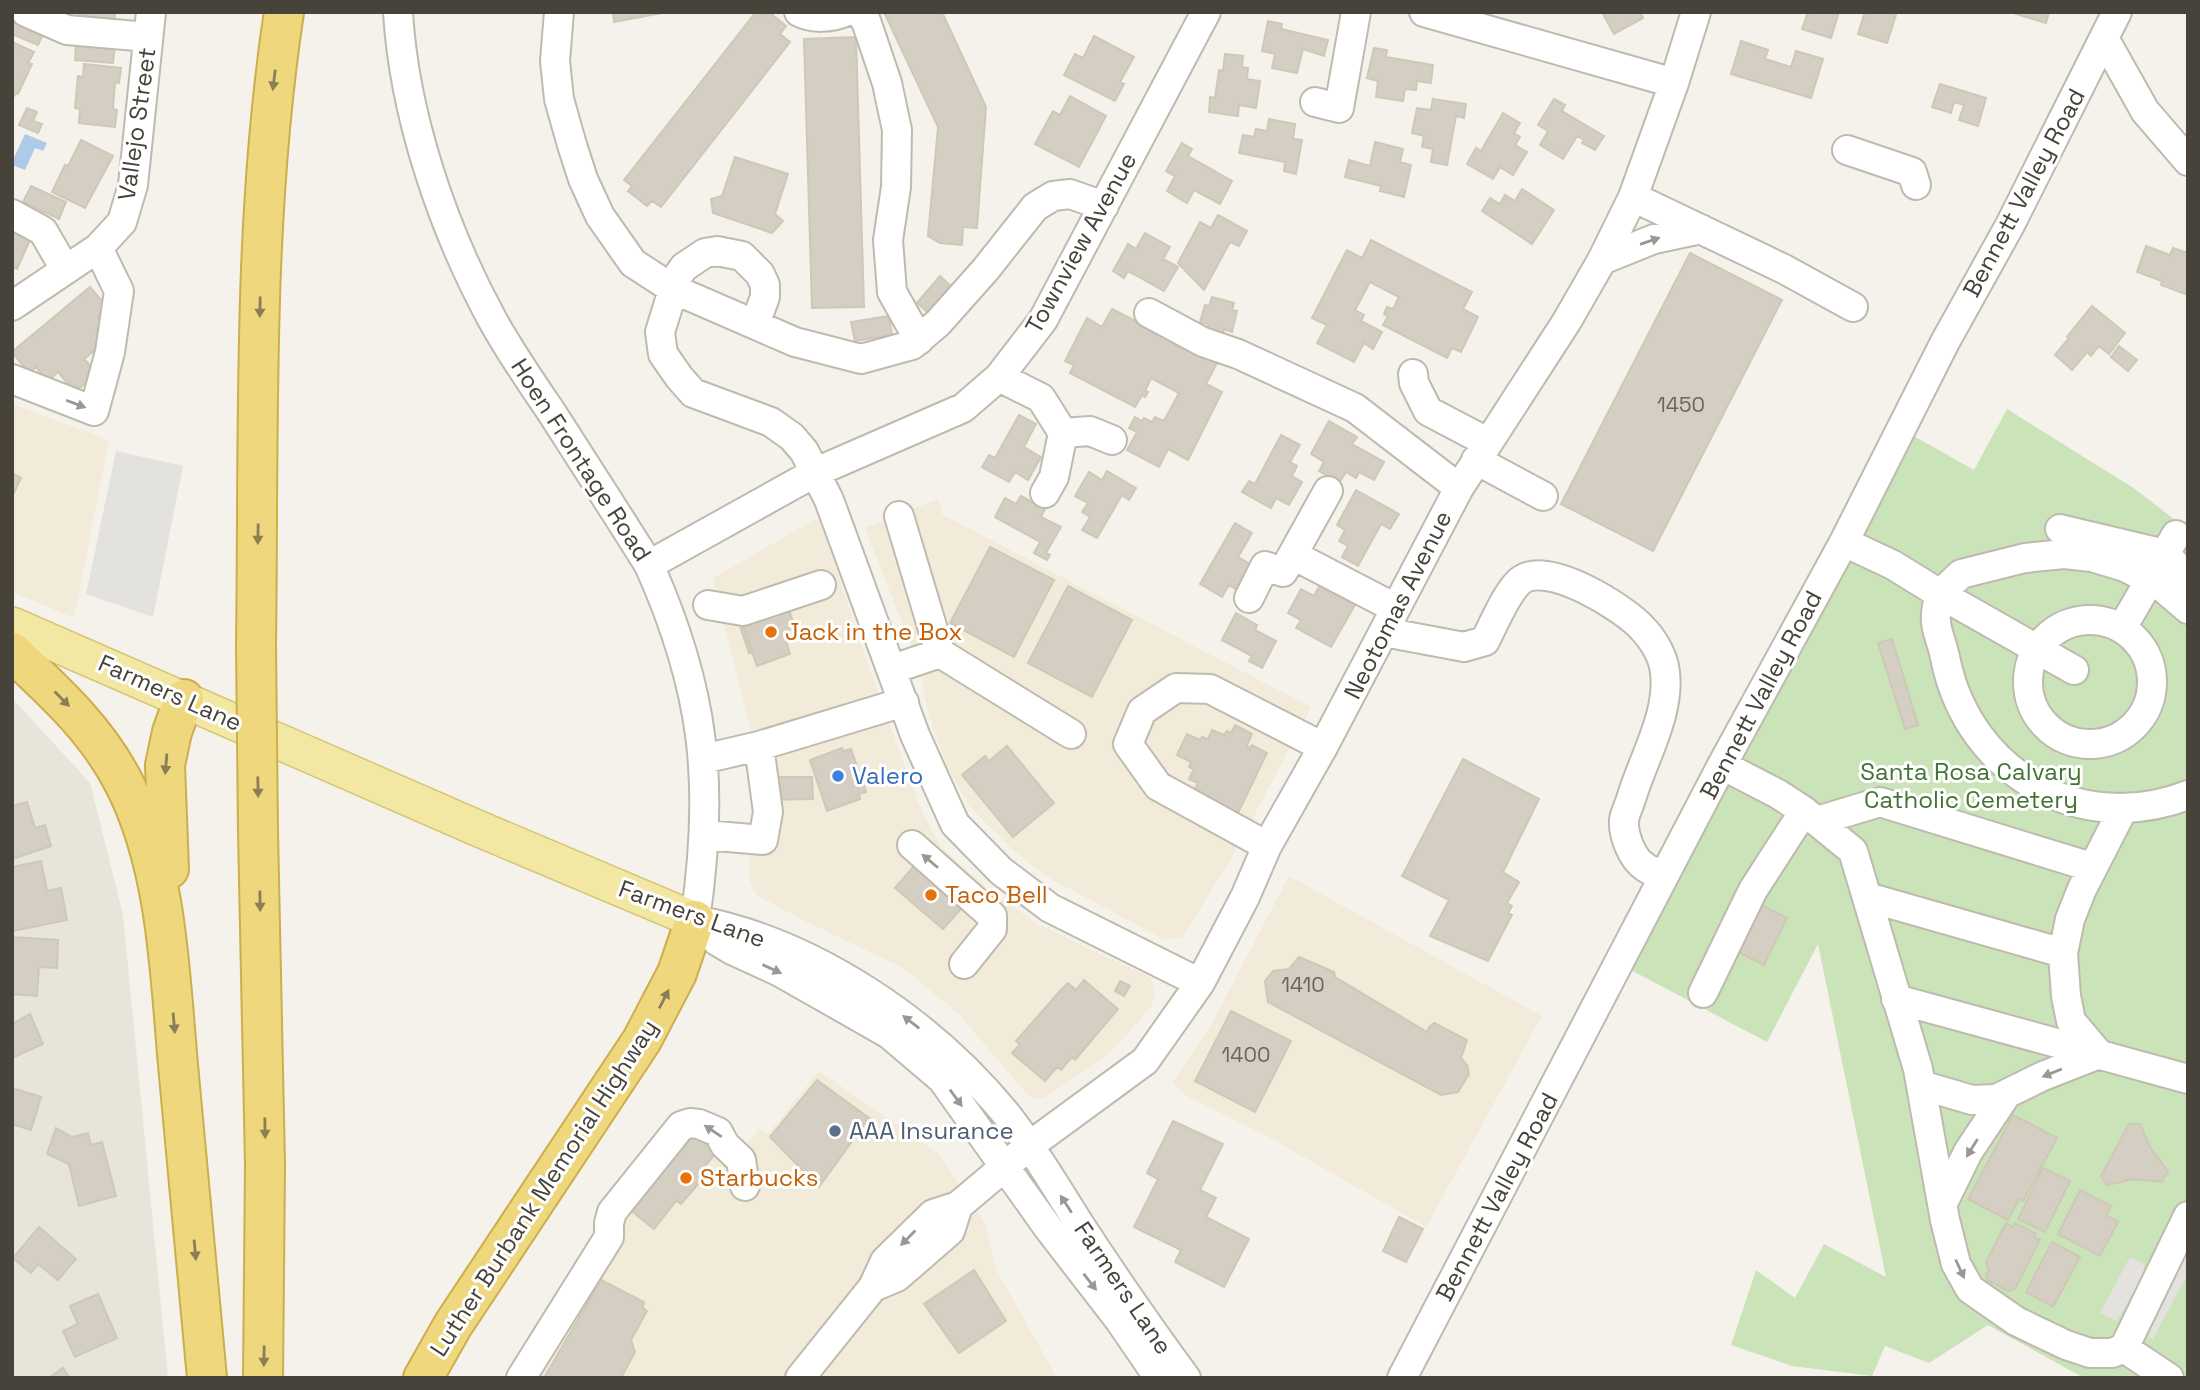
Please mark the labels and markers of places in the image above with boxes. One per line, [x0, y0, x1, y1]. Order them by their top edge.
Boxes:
place label: Jack in the Box [785, 616, 963, 647]
marker: Jack in the Box [763, 624, 779, 640]
place label: Valero [852, 760, 923, 791]
marker: Valero [830, 768, 846, 784]
place label: Taco Bell [945, 879, 1048, 910]
marker: Taco Bell [923, 887, 939, 903]
place label: AAA Insurance [849, 1115, 1014, 1146]
marker: AAA Insurance [827, 1123, 843, 1139]
place label: Starbucks [700, 1162, 818, 1193]
marker: Starbucks [678, 1170, 694, 1186]

